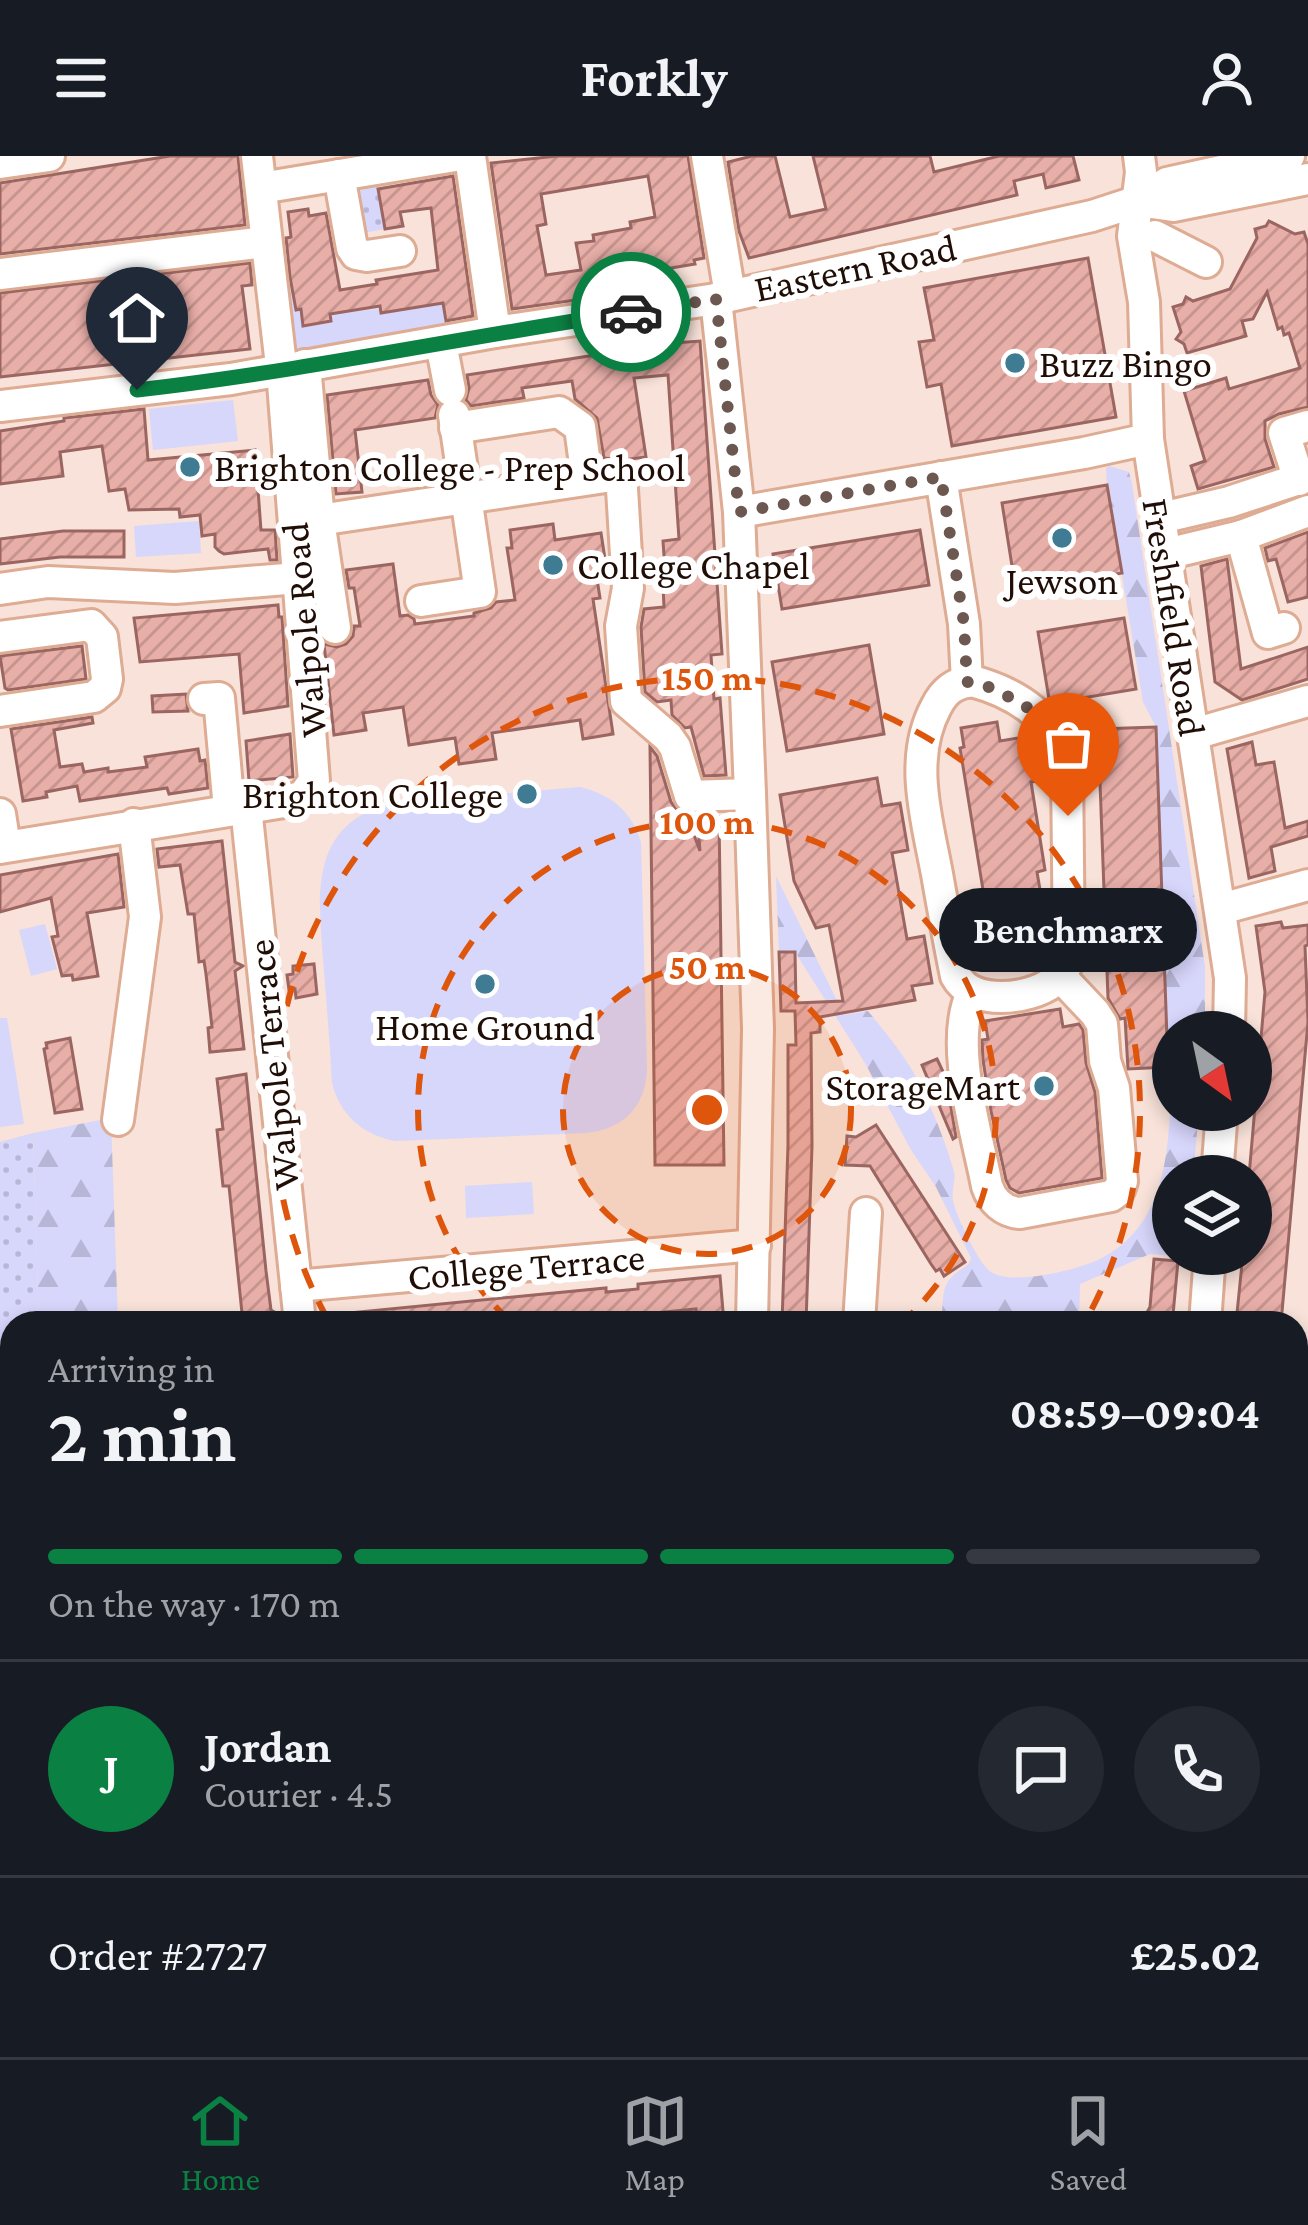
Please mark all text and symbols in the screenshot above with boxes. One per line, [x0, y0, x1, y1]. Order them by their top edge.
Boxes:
icon: menu [48, 45, 114, 111]
icon: person [1194, 45, 1260, 111]
text: Forkly [580, 48, 728, 108]
street label: Eastern Road [750, 225, 960, 310]
courier [571, 252, 691, 372]
pin [86, 267, 188, 390]
icon: car [598, 279, 664, 345]
icon: home [104, 285, 170, 351]
place label: Buzz Bingo [1039, 342, 1212, 386]
marker: Buzz Bingo [1002, 350, 1028, 376]
place label: Brighton College - Prep School [214, 446, 686, 490]
marker: Brighton College - Prep School [177, 454, 203, 480]
street label: Freshfield Road [1134, 495, 1215, 739]
street label: Walpole Road [273, 520, 335, 739]
marker: Jewson [1049, 525, 1075, 551]
place label: College Chapel [577, 544, 810, 588]
marker: College Chapel [540, 552, 566, 578]
place label: Jewson [1003, 559, 1118, 602]
text: 150 m [662, 658, 753, 698]
pin [1017, 693, 1119, 816]
icon: bag [1035, 711, 1101, 777]
place label: Brighton College [242, 773, 503, 817]
marker: Brighton College [514, 781, 540, 807]
text: 100 m [660, 802, 755, 842]
callout: Benchmarx [939, 888, 1197, 972]
text: Benchmarx [973, 908, 1163, 951]
street label: Walpole Terrace [238, 937, 308, 1192]
text: 50 m [669, 947, 746, 987]
marker: Home Ground [472, 971, 498, 997]
place label: Home Ground [375, 1005, 595, 1048]
north arrow [1152, 1011, 1272, 1131]
map controls [1152, 1011, 1272, 1275]
place label: StorageMart [826, 1065, 1021, 1109]
marker: StorageMart [1031, 1073, 1057, 1099]
centre of rings [686, 1089, 728, 1131]
button: layers [1152, 1155, 1272, 1275]
street label: College Terrace [406, 1235, 646, 1299]
text: Arriving in [48, 1347, 215, 1390]
text: 08:59–09:04 [1010, 1388, 1260, 1438]
text: 2 min [48, 1391, 236, 1478]
text: On the way · 170 m [48, 1582, 340, 1625]
button: chat [978, 1706, 1104, 1832]
button: phone [1134, 1706, 1260, 1832]
text: Jordan [204, 1722, 331, 1772]
text: J [103, 1744, 119, 1794]
text: Courier · 4.5 [204, 1772, 393, 1815]
text: Order #2727 [48, 1930, 267, 1980]
text: £25.02 [1130, 1930, 1260, 1980]
tab: Home [181, 2088, 260, 2197]
tab: Map [622, 2088, 688, 2197]
tab: Saved [1050, 2088, 1127, 2197]

